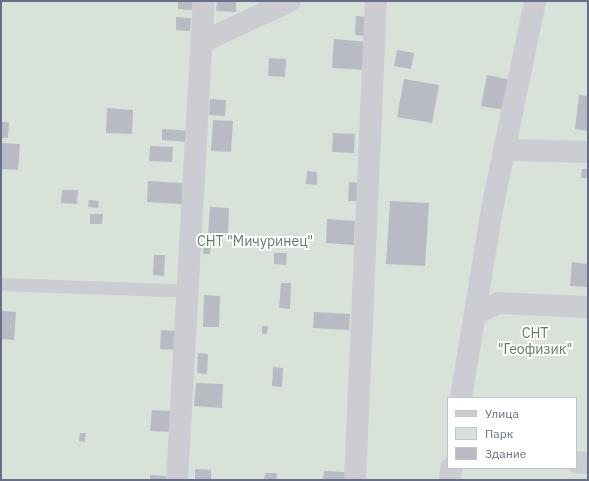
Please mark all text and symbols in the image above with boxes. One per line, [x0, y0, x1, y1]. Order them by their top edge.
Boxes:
park label: СНТ "Мичуринец" [197, 233, 313, 249]
park label: СНТ "Геофизик" [498, 325, 572, 358]
legend [447, 397, 577, 469]
text: Улица [485, 406, 519, 421]
text: Парк [485, 426, 513, 441]
text: Здание [485, 446, 526, 461]

